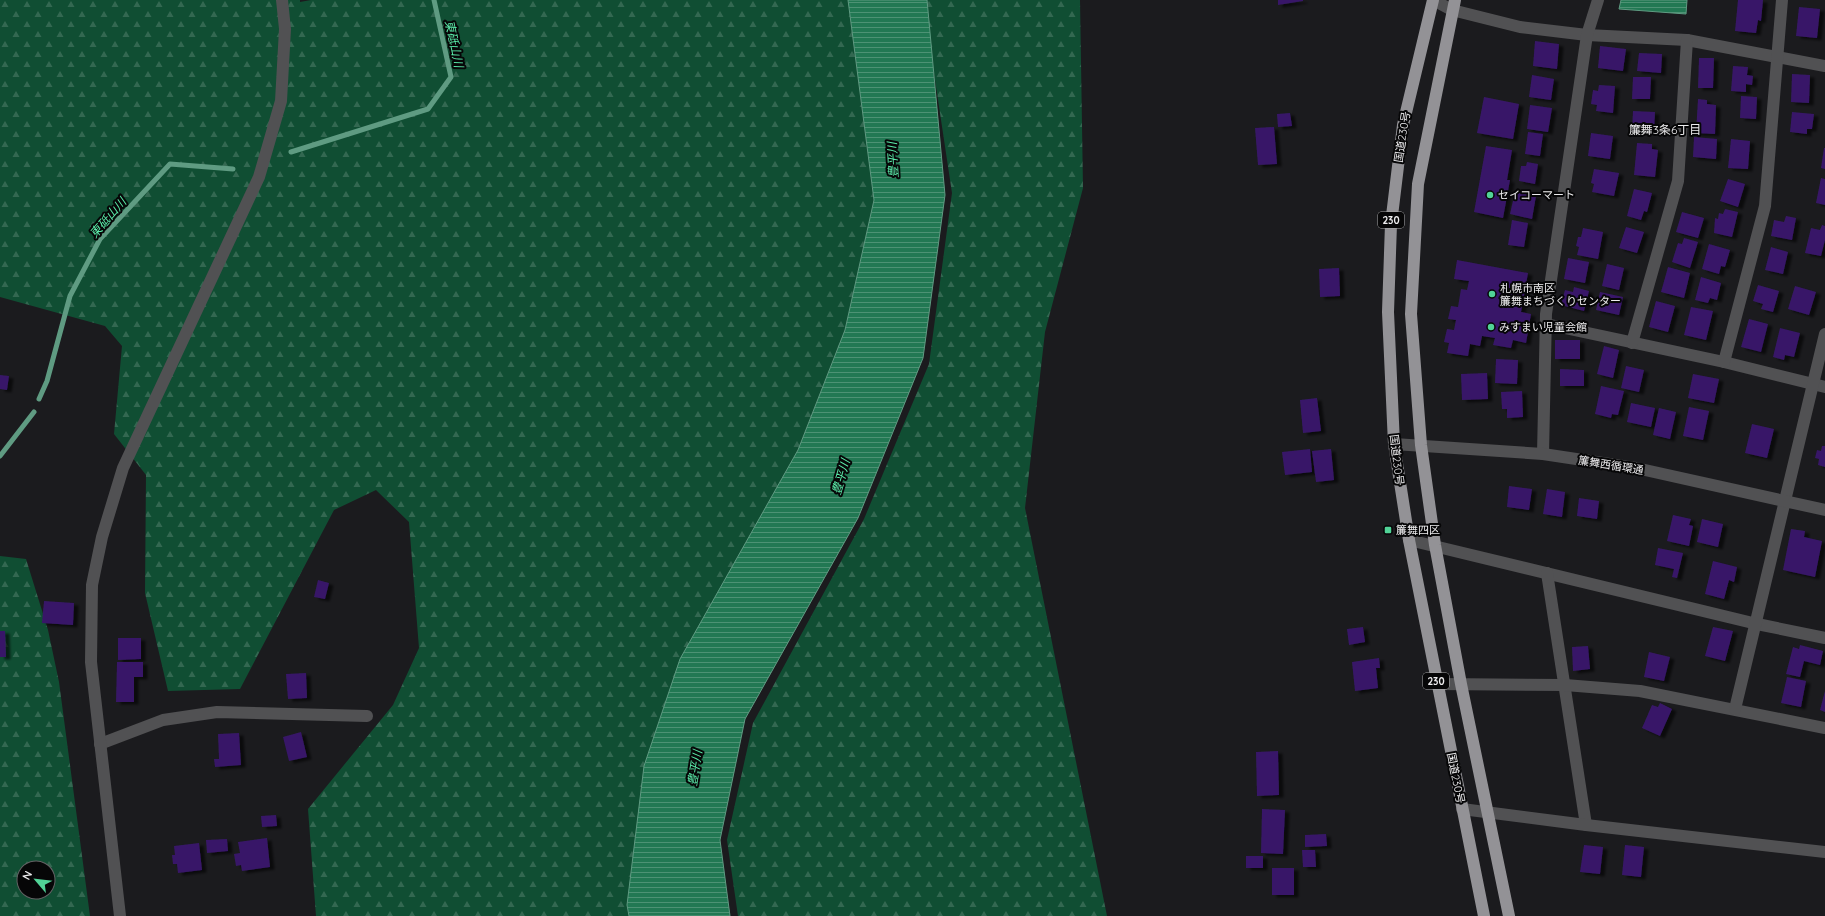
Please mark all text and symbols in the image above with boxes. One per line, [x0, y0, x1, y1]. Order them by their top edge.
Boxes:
water label: 東砥山川 [442, 19, 467, 71]
street label: 国道230号 [1391, 111, 1413, 163]
district label: 簾舞3条6丁目 [1629, 122, 1701, 137]
water label: 豊平川 [884, 140, 901, 178]
place label: セイコーマート [1498, 188, 1575, 202]
marker: セイコーマート [1485, 190, 1495, 200]
water label: 東砥山川 [86, 193, 130, 241]
road number: 230 [1378, 212, 1404, 228]
place label: 札幌市南区 簾舞まちづくりセンター [1500, 281, 1621, 308]
marker: 札幌市南区 簾舞まちづくりセンター [1487, 289, 1497, 299]
place label: みすまい児童会館 [1499, 320, 1587, 334]
marker: みすまい児童会館 [1486, 322, 1496, 332]
street label: 国道230号 [1387, 434, 1407, 486]
street label: 簾舞西循環通 [1577, 453, 1645, 477]
water label: 豊平川 [828, 456, 853, 496]
place label: 簾舞四区 [1396, 523, 1440, 537]
marker: 簾舞四区 [1383, 525, 1393, 535]
road number: 230 [1423, 673, 1449, 689]
water label: 豊平川 [684, 747, 705, 787]
street label: 国道230号 [1444, 751, 1468, 805]
north arrow [16, 860, 56, 900]
text: N [19, 868, 35, 882]

